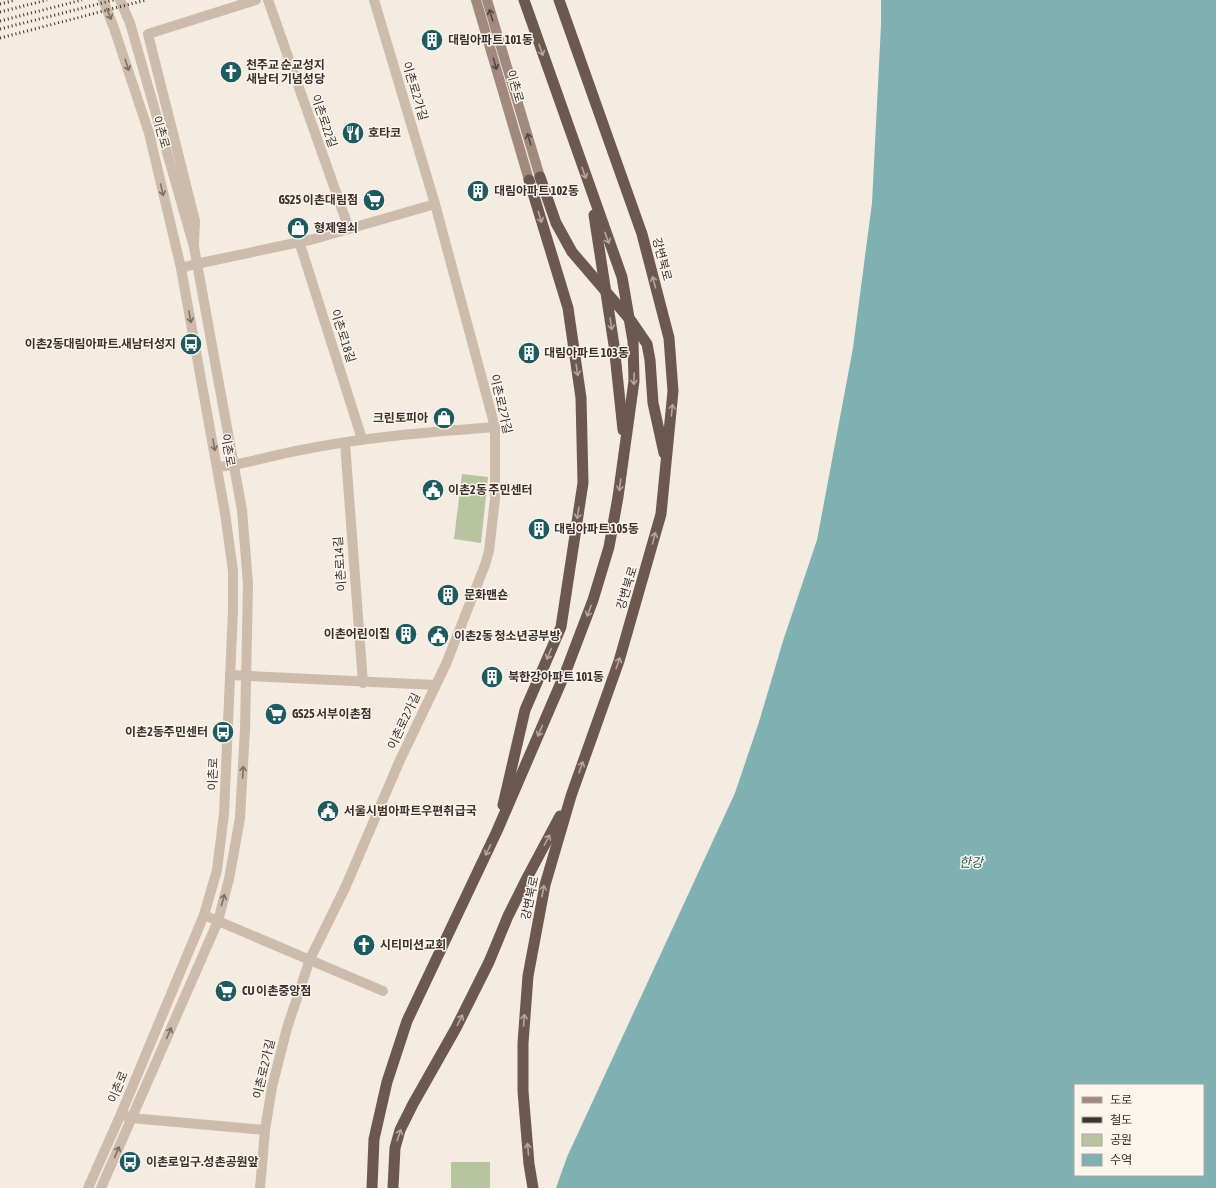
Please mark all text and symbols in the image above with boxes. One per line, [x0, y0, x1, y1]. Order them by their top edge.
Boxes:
one-way arrow [105, 8, 113, 20]
one-way arrow [487, 9, 494, 22]
building icon: 대림아파트 101동 [419, 27, 445, 53]
place label: 대림아파트 101동 [448, 33, 533, 47]
one-way arrow [538, 43, 545, 56]
one-way arrow [492, 57, 499, 70]
place label: 천주교 순교성지 새남터 기념성당 [246, 58, 325, 86]
one-way arrow [123, 59, 131, 71]
church icon: 천주교 순교성지 새남터 기념성당 [218, 59, 244, 85]
street label: 이촌로2가길 [399, 60, 431, 122]
street label: 이촌로 [504, 68, 526, 104]
street label: 이촌로22길 [308, 93, 340, 149]
street label: 이촌로 [150, 114, 172, 150]
restaurant icon: 호타코 [340, 120, 366, 146]
place label: 호타코 [368, 126, 401, 140]
one-way arrow [525, 133, 532, 146]
one-way arrow [580, 166, 588, 178]
building icon: 대림아파트 102동 [465, 178, 491, 204]
one-way arrow [159, 183, 167, 196]
place label: 대림아파트 102동 [494, 184, 579, 198]
supermarket icon: GS25 이촌대림점 [361, 187, 387, 213]
place label: GS25 이촌대림점 [278, 193, 358, 207]
one-way arrow [537, 210, 544, 223]
shop icon: 형제열쇠 [285, 215, 311, 241]
place label: 형제열쇠 [314, 221, 358, 235]
one-way arrow [604, 232, 612, 244]
street label: 강변북로 [650, 236, 674, 282]
one-way arrow [650, 276, 658, 289]
street label: 이촌로18길 [328, 307, 358, 365]
one-way arrow [186, 310, 194, 323]
one-way arrow [607, 317, 615, 330]
bus stop icon: 이촌2동대림아파트.새남터성지 [178, 331, 204, 357]
place label: 이촌2동대림아파트.새남터성지 [25, 337, 176, 351]
building icon: 대림아파트 103동 [516, 340, 542, 366]
place label: 대림아파트 103동 [544, 346, 629, 360]
one-way arrow [573, 363, 581, 376]
one-way arrow [630, 372, 637, 385]
street label: 이촌로2가길 [487, 373, 515, 435]
one-way arrow [668, 404, 675, 417]
shop icon: 크린토피아 [431, 405, 457, 431]
place label: 크린토피아 [373, 411, 428, 425]
street label: 이촌로 [218, 432, 238, 468]
one-way arrow [210, 438, 218, 451]
public building icon: 이촌2동 주민센터 [420, 477, 446, 503]
one-way arrow [616, 478, 624, 491]
place label: 이촌2동 주민센터 [448, 483, 533, 497]
one-way arrow [574, 506, 582, 519]
building icon: 대림아파트 105동 [526, 516, 552, 542]
place label: 대림아파트 105동 [554, 522, 639, 536]
one-way arrow [651, 532, 659, 545]
street label: 이촌로14길 [331, 536, 349, 592]
street label: 강변북로 [614, 565, 640, 611]
building icon: 문화맨숀 [435, 582, 461, 608]
place label: 문화맨숀 [464, 588, 508, 602]
one-way arrow [585, 605, 593, 617]
building icon: 이촌어린이집 [393, 621, 419, 647]
public building icon: 이촌2동 청소년공부방 [425, 623, 451, 649]
place label: 이촌어린이집 [324, 627, 390, 641]
place label: 이촌2동 청소년공부방 [454, 629, 561, 643]
one-way arrow [545, 647, 552, 659]
one-way arrow [614, 658, 622, 670]
building icon: 북한강아파트 101동 [479, 664, 505, 690]
place label: 북한강아파트 101동 [508, 670, 604, 684]
street label: 이촌로2가길 [385, 690, 423, 752]
supermarket icon: GS25 서부이촌점 [263, 701, 289, 727]
place label: GS25 서부이촌점 [292, 707, 372, 721]
bus stop icon: 이촌2동주민센터 [210, 719, 236, 745]
place label: 이촌2동주민센터 [125, 725, 208, 739]
one-way arrow [536, 725, 544, 737]
street label: 이촌로 [205, 757, 221, 791]
one-way arrow [578, 760, 585, 773]
one-way arrow [239, 766, 246, 779]
public building icon: 서울시범아파트우편취급국 [315, 798, 341, 824]
place label: 서울시범아파트우편취급국 [344, 804, 476, 818]
one-way arrow [544, 834, 551, 846]
one-way arrow [484, 844, 491, 856]
water label: 한강 [959, 855, 985, 870]
street label: 강변북로 [519, 875, 541, 921]
one-way arrow [540, 885, 548, 898]
one-way arrow [220, 894, 227, 907]
church icon: 시티미션교회 [351, 932, 377, 958]
place label: 시티미션교회 [380, 938, 446, 952]
supermarket icon: CU 이촌중앙점 [213, 978, 239, 1004]
place label: CU 이촌중앙점 [242, 984, 311, 998]
one-way arrow [457, 1014, 464, 1026]
one-way arrow [521, 1014, 528, 1027]
one-way arrow [166, 1028, 174, 1040]
street label: 이촌로2가길 [250, 1038, 278, 1100]
street label: 이촌로 [105, 1069, 131, 1105]
legend [1074, 1084, 1204, 1176]
text: 도로 [1110, 1093, 1132, 1107]
text: 철도 [1110, 1113, 1132, 1127]
one-way arrow [396, 1128, 403, 1141]
text: 공원 [1110, 1133, 1132, 1147]
one-way arrow [524, 1143, 531, 1156]
one-way arrow [114, 1147, 121, 1159]
bus stop icon: 이촌로입구.성촌공원앞 [117, 1149, 143, 1175]
text: 수역 [1110, 1153, 1132, 1167]
place label: 이촌로입구.성촌공원앞 [146, 1155, 259, 1169]

